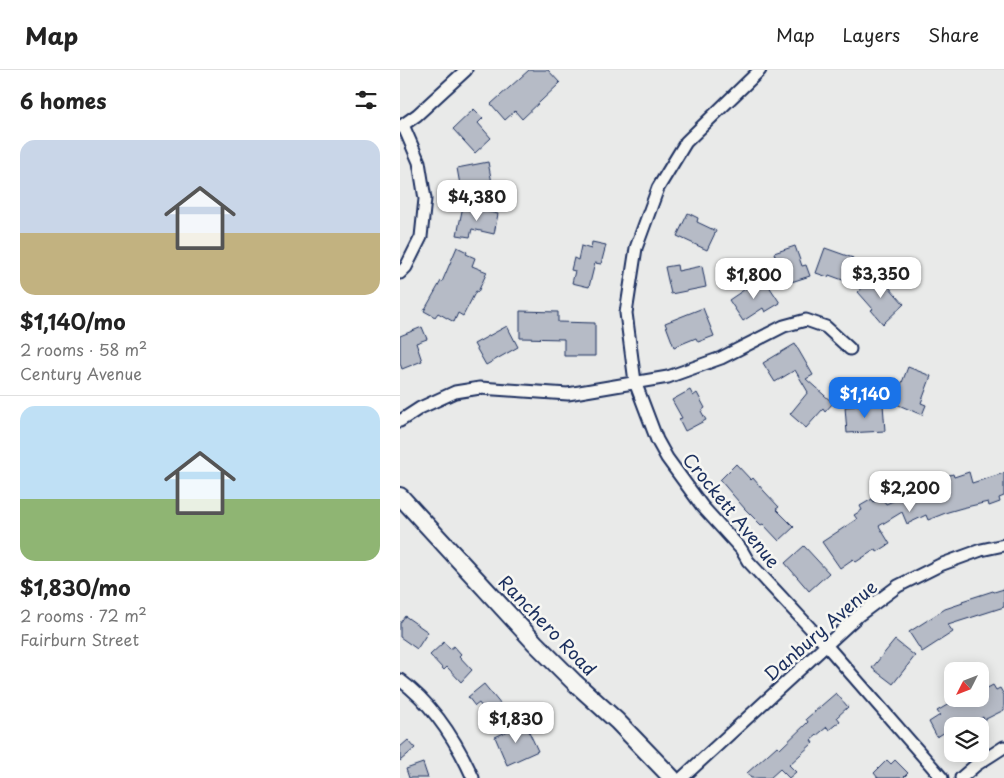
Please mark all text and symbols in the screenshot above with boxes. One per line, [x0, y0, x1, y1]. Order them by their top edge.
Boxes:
text: Map [25, 17, 78, 53]
text: Map [776, 21, 815, 48]
text: Layers [843, 21, 900, 48]
text: Share [928, 21, 979, 48]
text: 6 homes [20, 84, 106, 116]
icon: filters [352, 86, 380, 114]
icon: home [155, 173, 245, 263]
pin: $4,380 [436, 180, 518, 222]
text: $4,380 [448, 184, 506, 208]
pin: $3,350 [840, 256, 922, 299]
pin: $1,800 [713, 258, 795, 300]
text: $3,350 [852, 261, 910, 285]
text: $1,800 [726, 262, 782, 286]
text: $1,140/mo [20, 305, 126, 337]
text: 2 rooms · 58 m² [20, 337, 147, 361]
text: Century Avenue [20, 361, 142, 385]
pin: $1,140 [824, 376, 906, 419]
text: $1,140 [840, 381, 890, 405]
icon: home [155, 438, 245, 528]
street label: Crockett Avenue [677, 446, 787, 574]
pin: $2,200 [869, 470, 951, 513]
text: $2,200 [880, 475, 940, 499]
street label: Ranchero Road [493, 568, 603, 682]
text: $1,830/mo [20, 571, 131, 603]
street label: Danbury Avenue [757, 573, 883, 687]
text: 2 rooms · 72 m² [20, 603, 147, 627]
text: Fairburn Street [20, 627, 139, 651]
north arrow [944, 662, 989, 708]
map controls [944, 662, 989, 762]
pin: $1,830 [475, 702, 557, 744]
text: $1,830 [489, 706, 543, 730]
button: layers [944, 717, 989, 762]

